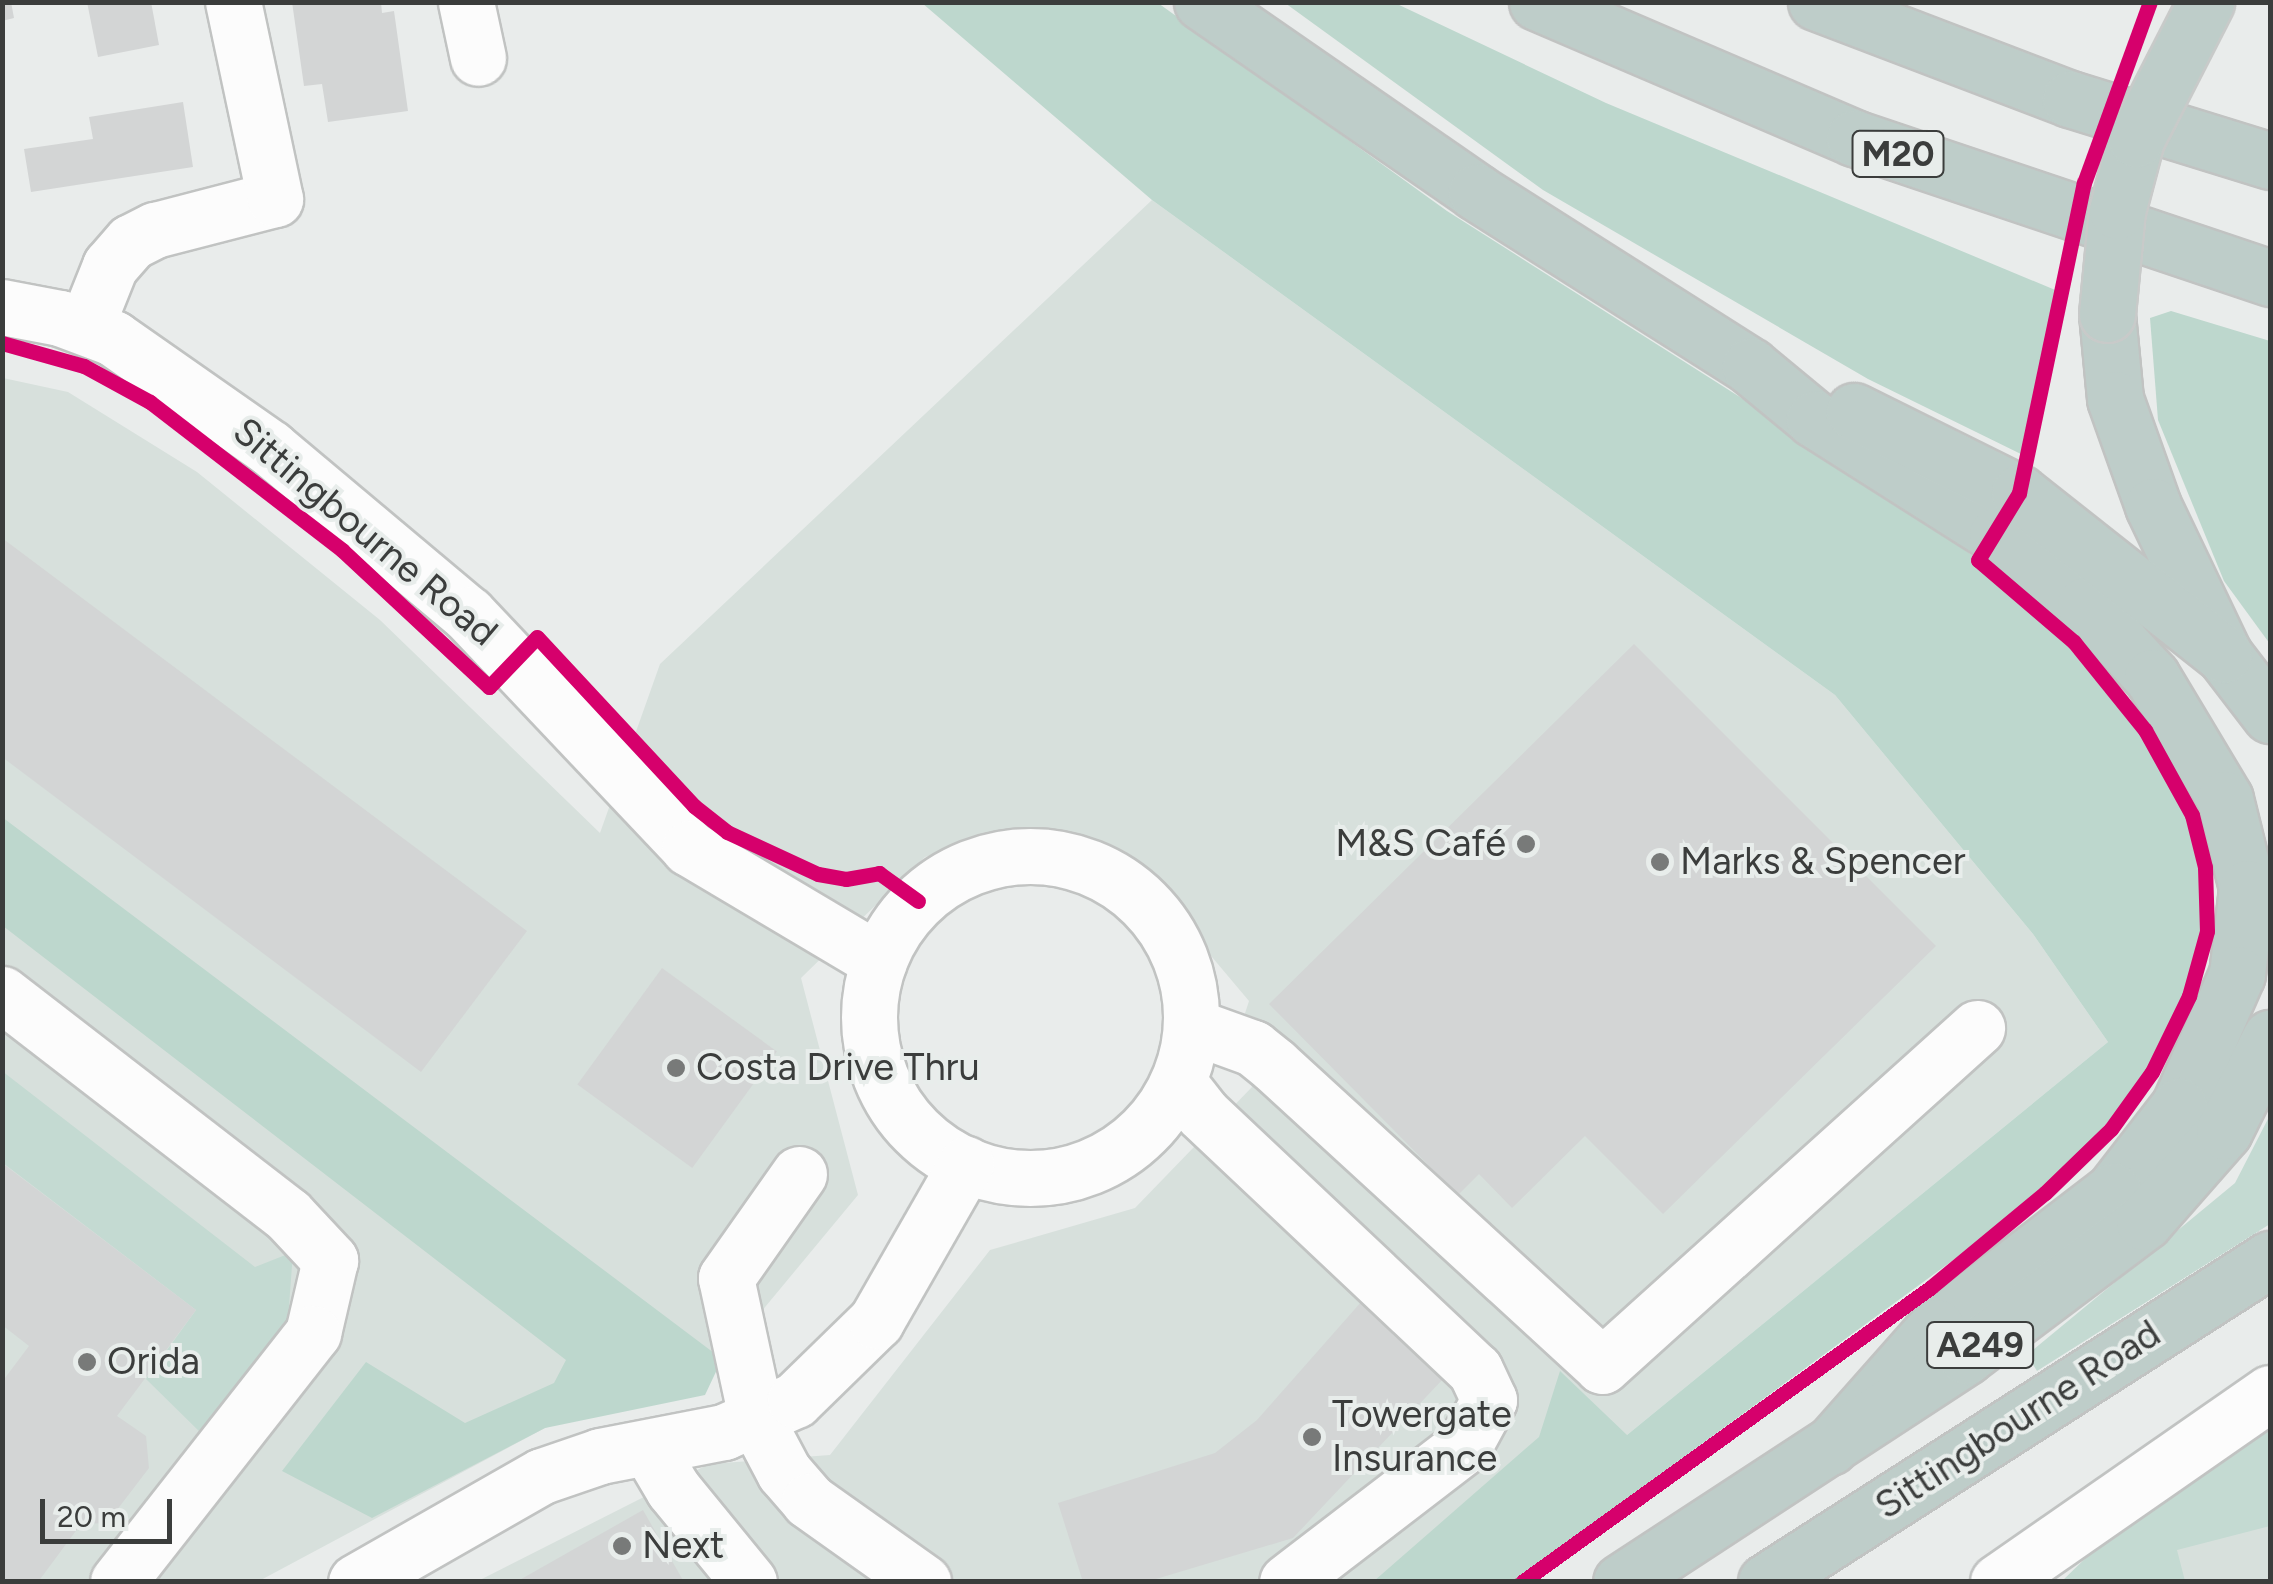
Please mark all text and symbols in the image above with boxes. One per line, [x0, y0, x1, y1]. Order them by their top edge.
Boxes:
road number: M20 [1850, 124, 1946, 184]
street label: Sittingbourne Road [224, 408, 506, 656]
place label: M&S Café [1335, 821, 1506, 867]
marker: M&S Café [1515, 833, 1537, 855]
place label: Marks & Spencer [1680, 839, 1966, 885]
marker: Marks & Spencer [1649, 851, 1671, 873]
place label: Costa Drive Thru [696, 1045, 980, 1091]
marker: Costa Drive Thru [665, 1057, 687, 1079]
street label: Sittingbourne Road [1867, 1311, 2169, 1529]
road number: A249 [1925, 1315, 2035, 1375]
place label: Orida [107, 1339, 200, 1385]
marker: Orida [76, 1351, 98, 1373]
place label: Towergate Insurance [1332, 1392, 1512, 1482]
marker: Towergate Insurance [1301, 1426, 1323, 1448]
scale bar [45, 1479, 178, 1541]
text: 20 m [57, 1498, 126, 1535]
place label: Next [642, 1523, 724, 1569]
marker: Next [611, 1535, 633, 1557]

